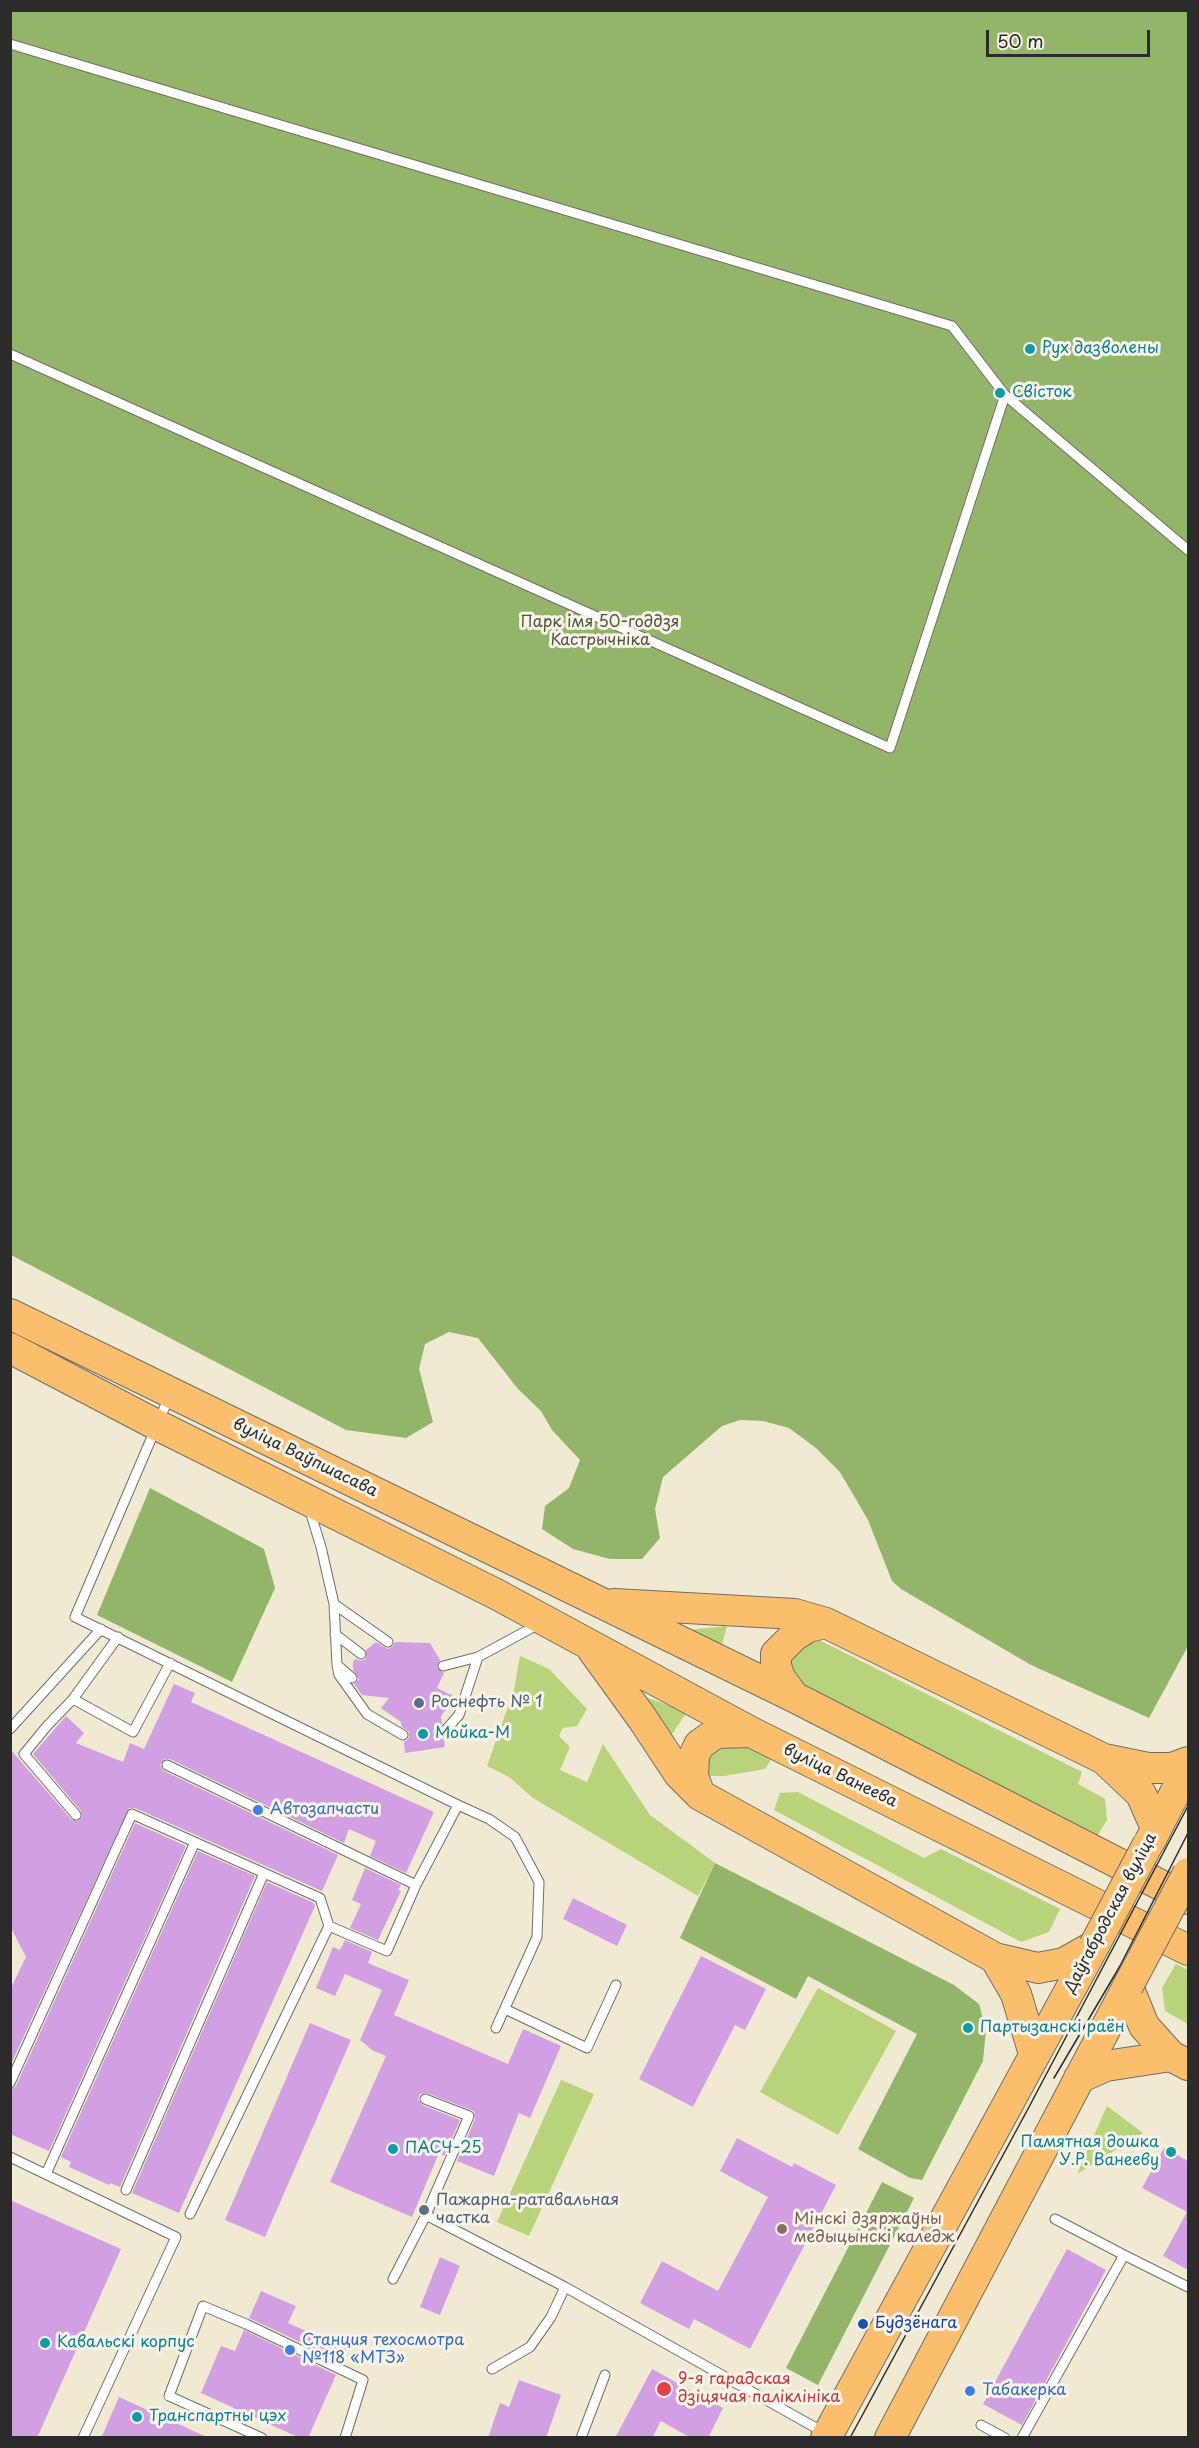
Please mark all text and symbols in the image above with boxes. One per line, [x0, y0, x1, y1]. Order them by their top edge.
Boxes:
scale bar [989, 18, 1152, 56]
text: 50 m [997, 27, 1044, 54]
place label: Рух дазволены [1042, 339, 1159, 359]
marker: Рух дазволены [1023, 342, 1037, 356]
place label: Свісток [1012, 383, 1072, 403]
marker: Свісток [993, 386, 1007, 400]
park label: Парк імя 50-годдзя Кастрычніка [521, 613, 679, 651]
street label: вуліца Ваўпшасава [230, 1415, 380, 1501]
place label: Роснефть № 1 [431, 1693, 542, 1713]
marker: Роснефть № 1 [412, 1696, 426, 1710]
place label: Мойка-М [435, 1724, 510, 1744]
marker: Мойка-М [416, 1727, 430, 1741]
street label: вуліца Ванеева [780, 1740, 900, 1812]
place label: Автозапчасти [270, 1800, 379, 1820]
marker: Автозапчасти [251, 1803, 265, 1817]
street label: Даўгабродская вуліца [1061, 1830, 1161, 1996]
place label: Партызанскі раён [980, 2018, 1125, 2038]
marker: Партызанскі раён [961, 2021, 975, 2035]
place label: Памятная дошка У.Р. Ванееву [1021, 2133, 1159, 2171]
place label: ПАСЧ-25 [405, 2139, 482, 2159]
marker: ПАСЧ-25 [386, 2142, 400, 2156]
marker: Памятная дошка У.Р. Ванееву [1164, 2145, 1178, 2159]
place label: Пажарна-ратавальная частка [436, 2191, 619, 2229]
marker: Пажарна-ратавальная частка [417, 2203, 431, 2217]
place label: Мінскі дзяржаўны медыцынскі каледж [794, 2210, 954, 2248]
marker: Мінскі дзяржаўны медыцынскі каледж [775, 2222, 789, 2236]
place label: Будзёнага [875, 2314, 957, 2334]
marker: Будзёнага [856, 2317, 870, 2331]
place label: Станция техосмотра №118 «МТЗ» [302, 2331, 464, 2369]
place label: Кавальскі корпус [57, 2333, 195, 2353]
marker: Кавальскі корпус [38, 2336, 52, 2350]
marker: Станция техосмотра №118 «МТЗ» [283, 2343, 297, 2357]
place label: 9-я гарадская дзіцячая паліклініка [678, 2370, 840, 2408]
marker: 9-я гарадская дзіцячая паліклініка [655, 2380, 673, 2398]
place label: Табакерка [982, 2381, 1066, 2401]
marker: Табакерка [963, 2384, 977, 2398]
place label: Транспартны цэх [149, 2407, 286, 2427]
marker: Транспартны цэх [130, 2410, 144, 2424]

